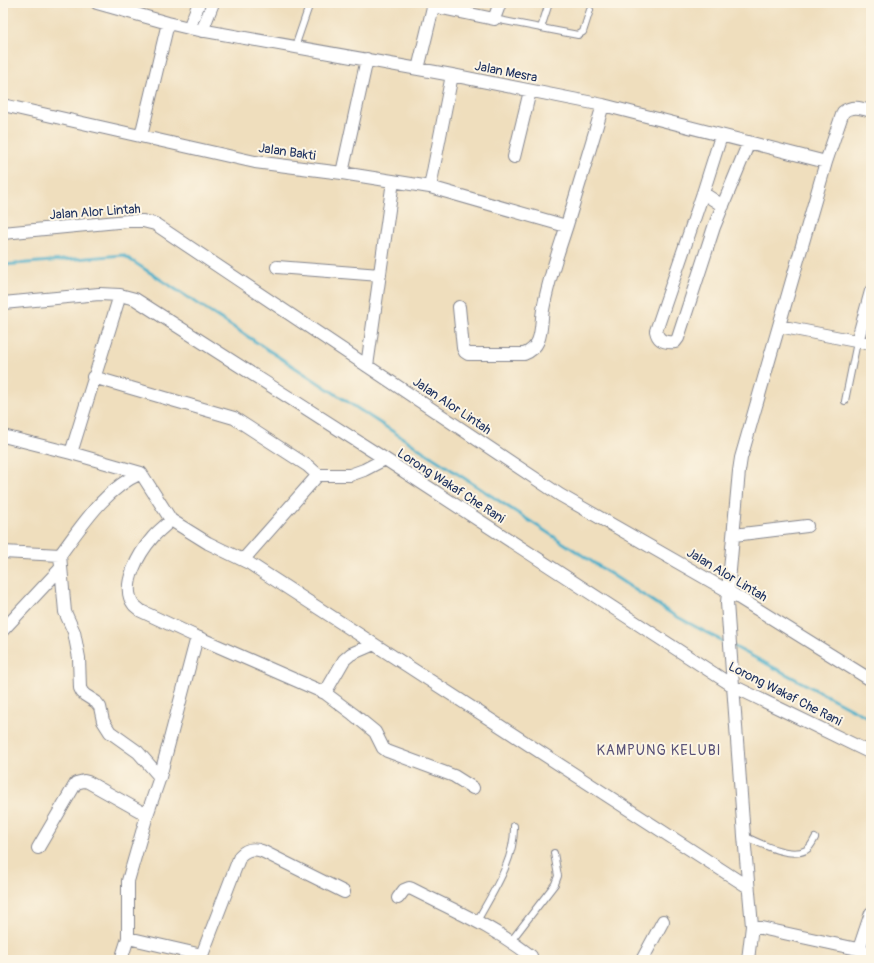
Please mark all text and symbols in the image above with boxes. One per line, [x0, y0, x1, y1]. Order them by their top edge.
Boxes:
street label: Jalan Mesra [473, 58, 539, 86]
street label: Jalan Bakti [257, 140, 317, 164]
street label: Jalan Alor Lintah [49, 201, 141, 223]
street label: Jalan Alor Lintah [410, 374, 494, 438]
street label: Lorong Wakaf Che Rani [394, 445, 508, 527]
street label: Jalan Alor Lintah [684, 545, 770, 605]
street label: Lorong Wakaf Che Rani [726, 658, 844, 730]
district label: KAMPUNG KELUBI [596, 742, 722, 759]

